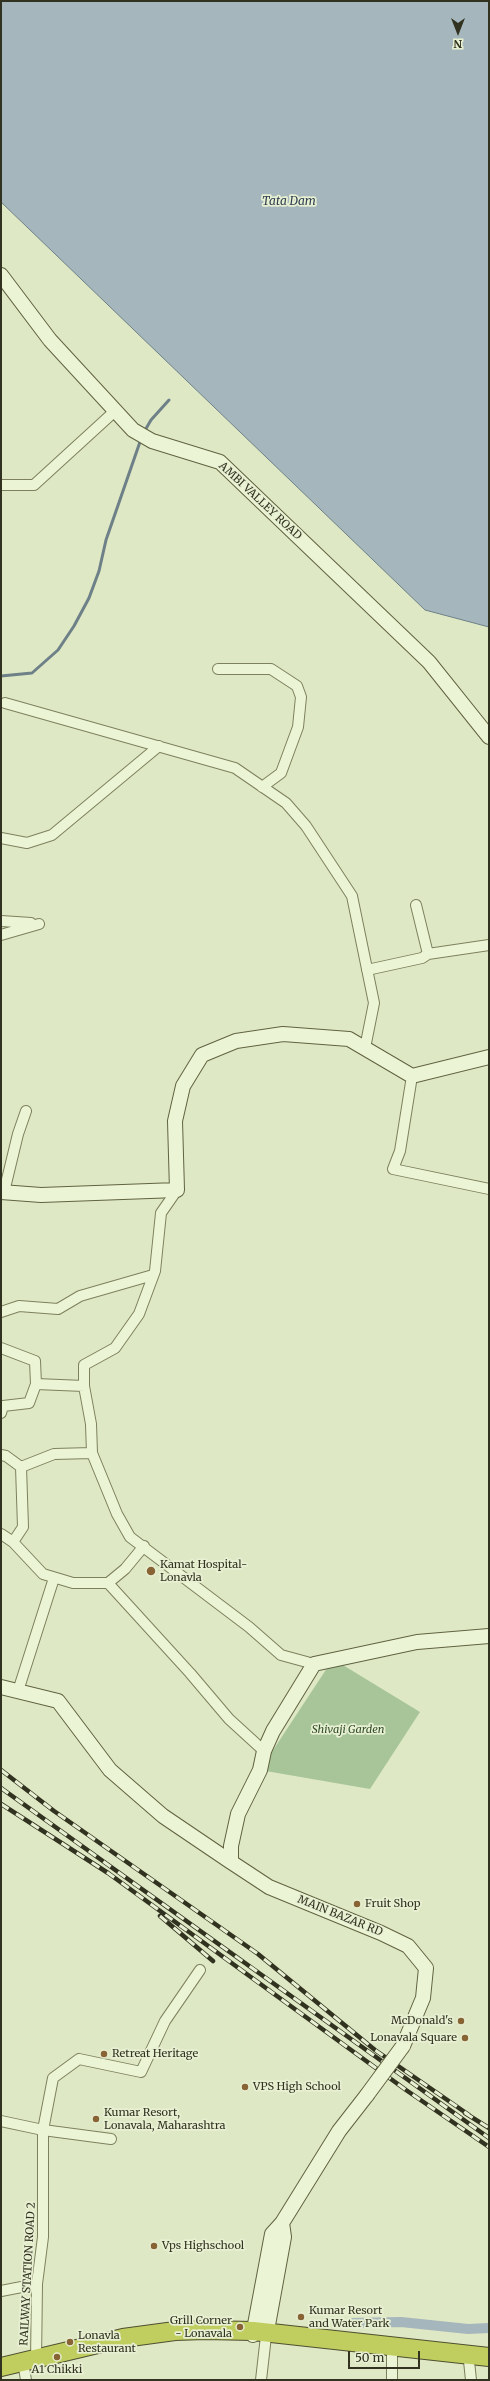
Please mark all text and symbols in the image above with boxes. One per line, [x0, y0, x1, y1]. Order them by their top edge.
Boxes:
north arrow [438, 12, 478, 52]
text: N [454, 37, 462, 51]
water label: Tata Dam [262, 195, 316, 209]
street label: AMBI VALLEY ROAD [216, 459, 304, 543]
place label: Kamat Hospital- Lonavla [160, 1558, 247, 1584]
marker: Kamat Hospital- Lonavla [145, 1565, 157, 1577]
park label: Shivaji Garden [312, 1723, 384, 1737]
street label: MAIN BAZAR RD [296, 1893, 384, 1939]
place label: Fruit Shop [365, 1897, 420, 1911]
marker: Fruit Shop [352, 1899, 362, 1909]
place label: McDonald's [391, 2014, 453, 2028]
marker: McDonald's [456, 2016, 466, 2026]
place label: Lonavala Square [370, 2031, 457, 2045]
marker: Lonavala Square [460, 2033, 470, 2043]
place label: Retreat Heritage [112, 2047, 198, 2061]
marker: Retreat Heritage [99, 2049, 109, 2059]
place label: VPS High School [253, 2080, 341, 2094]
marker: VPS High School [240, 2082, 250, 2092]
place label: Kumar Resort, Lonavala, Maharashtra [104, 2106, 225, 2132]
marker: Kumar Resort, Lonavala, Maharashtra [91, 2114, 101, 2124]
street label: RAILWAY STATION ROAD 2 [18, 2202, 38, 2346]
place label: Vps Highschool [162, 2239, 244, 2253]
marker: Vps Highschool [149, 2241, 159, 2251]
place label: Kumar Resort and Water Park [309, 2304, 390, 2330]
marker: Kumar Resort and Water Park [296, 2312, 306, 2322]
place label: Grill Corner - Lonavala [170, 2314, 232, 2340]
marker: Grill Corner - Lonavala [235, 2322, 245, 2332]
place label: Lonavla Restaurant [78, 2329, 136, 2355]
marker: Lonavla Restaurant [65, 2337, 75, 2347]
scale bar [350, 2343, 422, 2369]
text: 50 m [355, 2350, 384, 2365]
marker: A1 Chikki [52, 2352, 62, 2362]
place label: A1 Chikki [32, 2363, 82, 2377]

